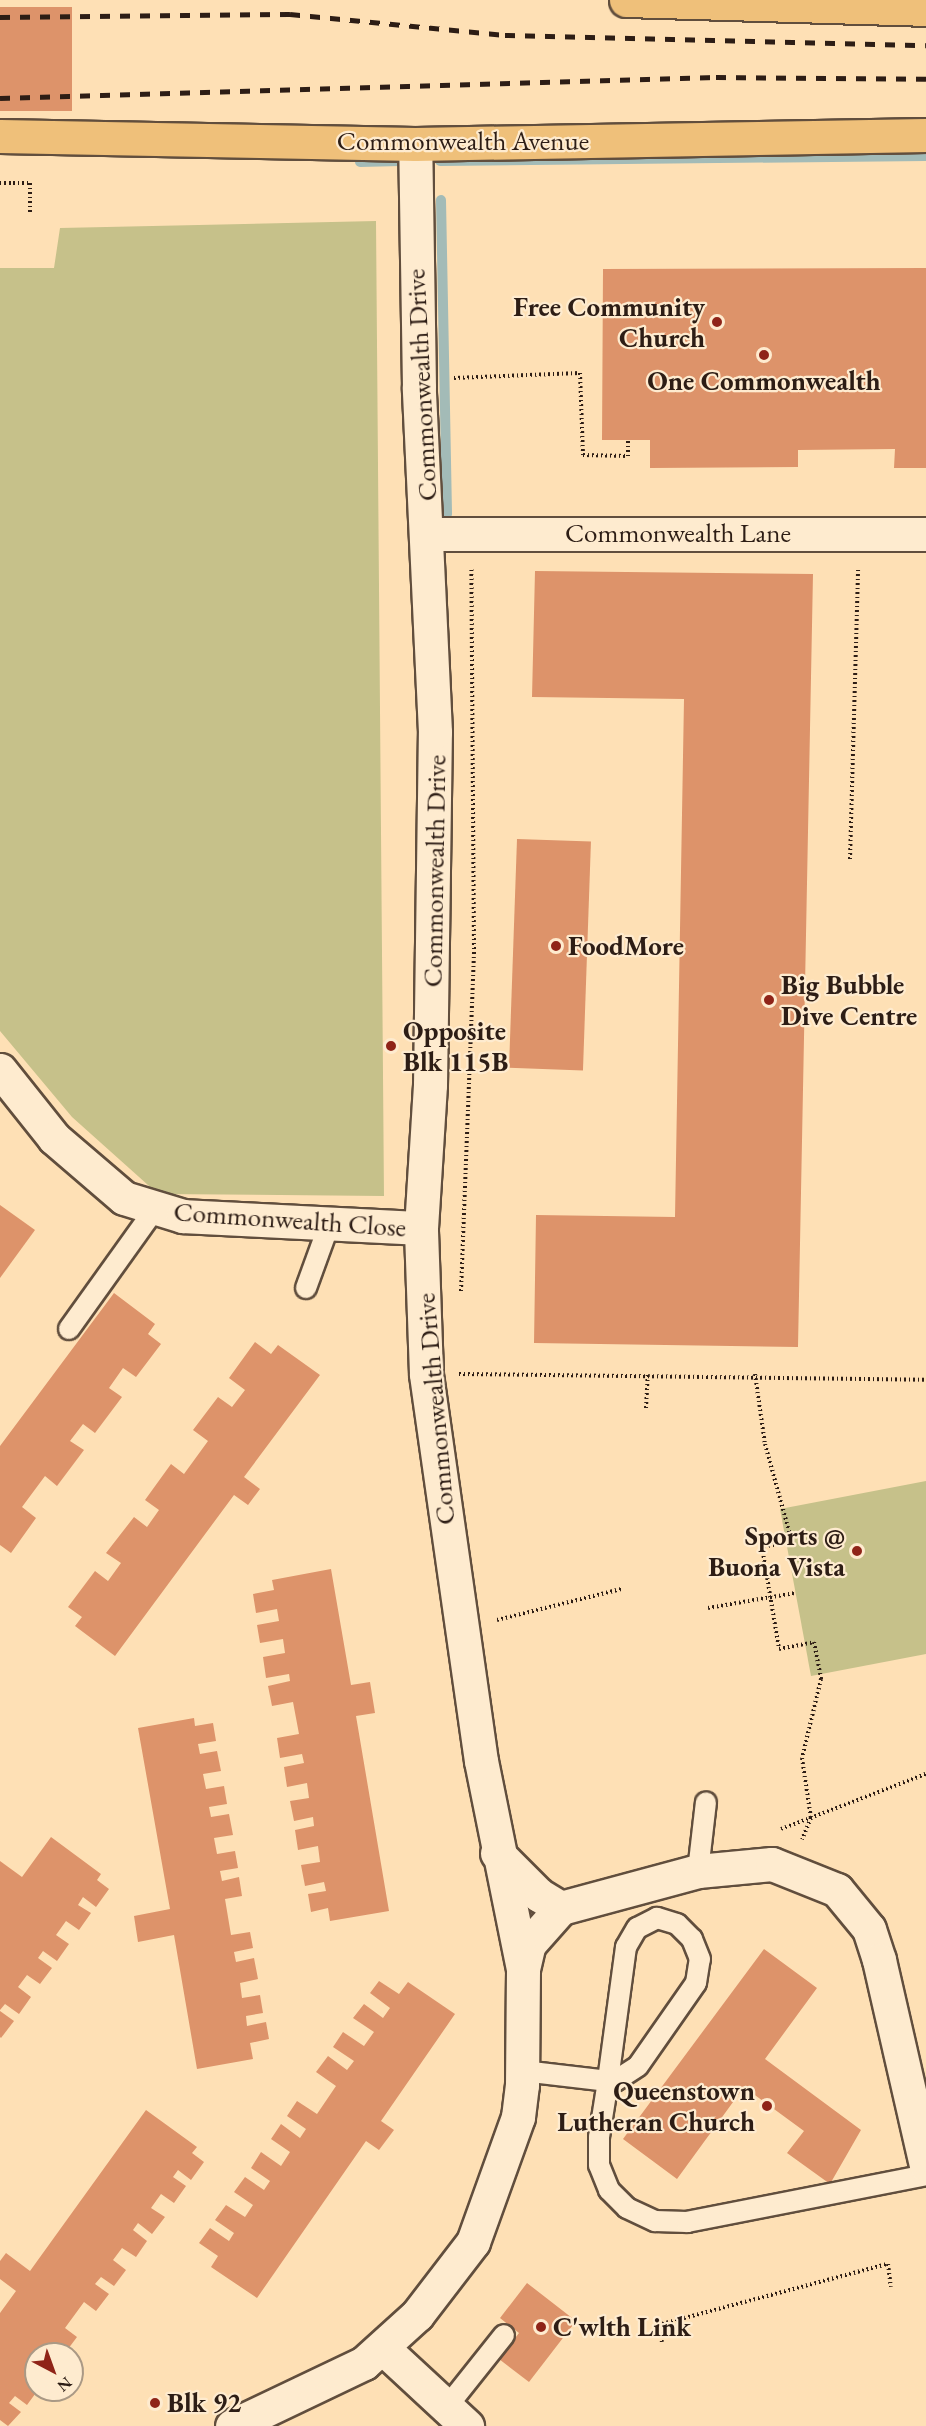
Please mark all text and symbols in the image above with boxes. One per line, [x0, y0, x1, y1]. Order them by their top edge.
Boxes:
street label: Commonwealth Avenue [337, 125, 589, 157]
street label: Commonwealth Drive [399, 268, 443, 502]
place label: Free Community Church [513, 290, 705, 353]
marker: Free Community Church [710, 315, 724, 329]
marker: One Commonwealth [757, 348, 771, 362]
place label: One Commonwealth [647, 365, 881, 397]
street label: Commonwealth Lane [565, 517, 791, 549]
street label: Commonwealth Drive [416, 754, 452, 988]
place label: FoodMore [568, 930, 684, 962]
marker: FoodMore [549, 939, 563, 953]
place label: Big Bubble Dive Centre [781, 968, 917, 1031]
marker: Big Bubble Dive Centre [762, 993, 776, 1007]
place label: Opposite Blk 115B [403, 1014, 508, 1077]
marker: Opposite Blk 115B [384, 1039, 398, 1053]
street label: Commonwealth Close [173, 1195, 407, 1243]
street label: Commonwealth Drive [409, 1292, 461, 1526]
place label: Sports @ Buona Vista [708, 1519, 845, 1582]
marker: Sports @ Buona Vista [850, 1544, 864, 1558]
place label: Queenstown Lutheran Church [557, 2074, 755, 2137]
marker: Queenstown Lutheran Church [760, 2099, 774, 2113]
place label: C'wlth Link [553, 2311, 691, 2343]
marker: C'wlth Link [534, 2320, 548, 2334]
north arrow [24, 2342, 84, 2402]
text: N [53, 2372, 77, 2397]
place label: Blk 92 [167, 2387, 241, 2419]
marker: Blk 92 [148, 2396, 162, 2410]

